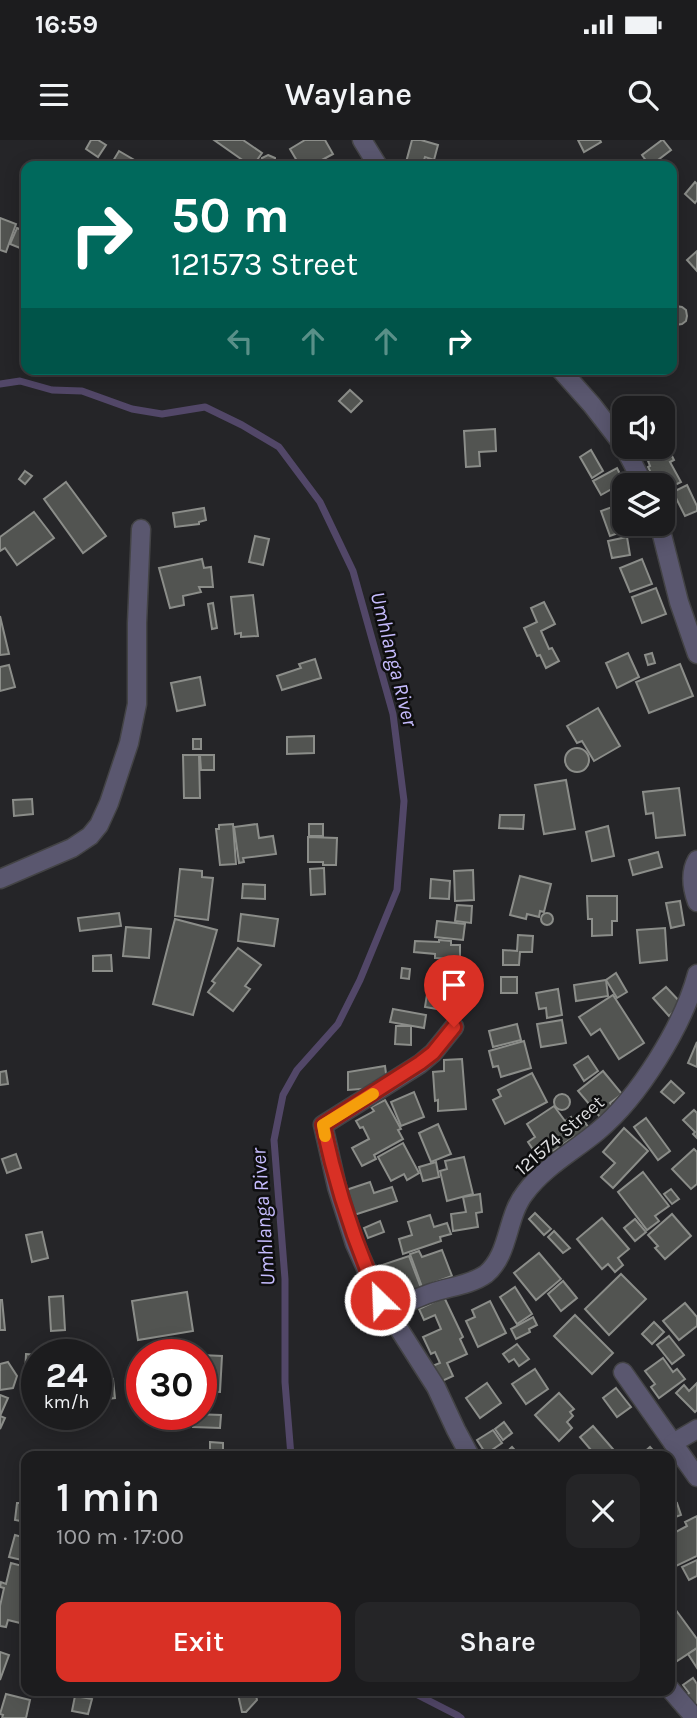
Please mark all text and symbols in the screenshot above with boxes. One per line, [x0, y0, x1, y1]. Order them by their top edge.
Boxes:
text: 16:59 [35, 9, 98, 40]
icon: menu [35, 76, 73, 114]
text: Waylane [285, 76, 412, 113]
icon: search [624, 76, 662, 114]
text: 50 m [171, 187, 289, 244]
icon: right [56, 189, 147, 280]
text: 121573 Street [171, 246, 358, 283]
icon: left [221, 322, 259, 360]
icon: ahead [294, 322, 332, 360]
icon: ahead [367, 322, 405, 360]
icon: right [440, 322, 478, 360]
map controls [612, 396, 675, 536]
button: sound [612, 396, 675, 459]
button: layers [612, 473, 675, 536]
water label: Umhlanga River [366, 589, 423, 730]
pin [424, 955, 484, 1027]
icon: arrive [435, 966, 473, 1004]
street label: 121574 Street [511, 1091, 609, 1180]
water label: Umhlanga River [246, 1146, 280, 1287]
position arrow [343, 1263, 417, 1337]
speed limit sign: 30 [126, 1339, 217, 1430]
text: 24 [46, 1355, 88, 1396]
text: km/h [44, 1391, 89, 1413]
text: 1 min [56, 1472, 160, 1522]
button: close [566, 1474, 640, 1548]
text: 100 m · 17:00 [56, 1523, 184, 1550]
button: Exit [56, 1602, 341, 1682]
button: Share [355, 1602, 640, 1682]

